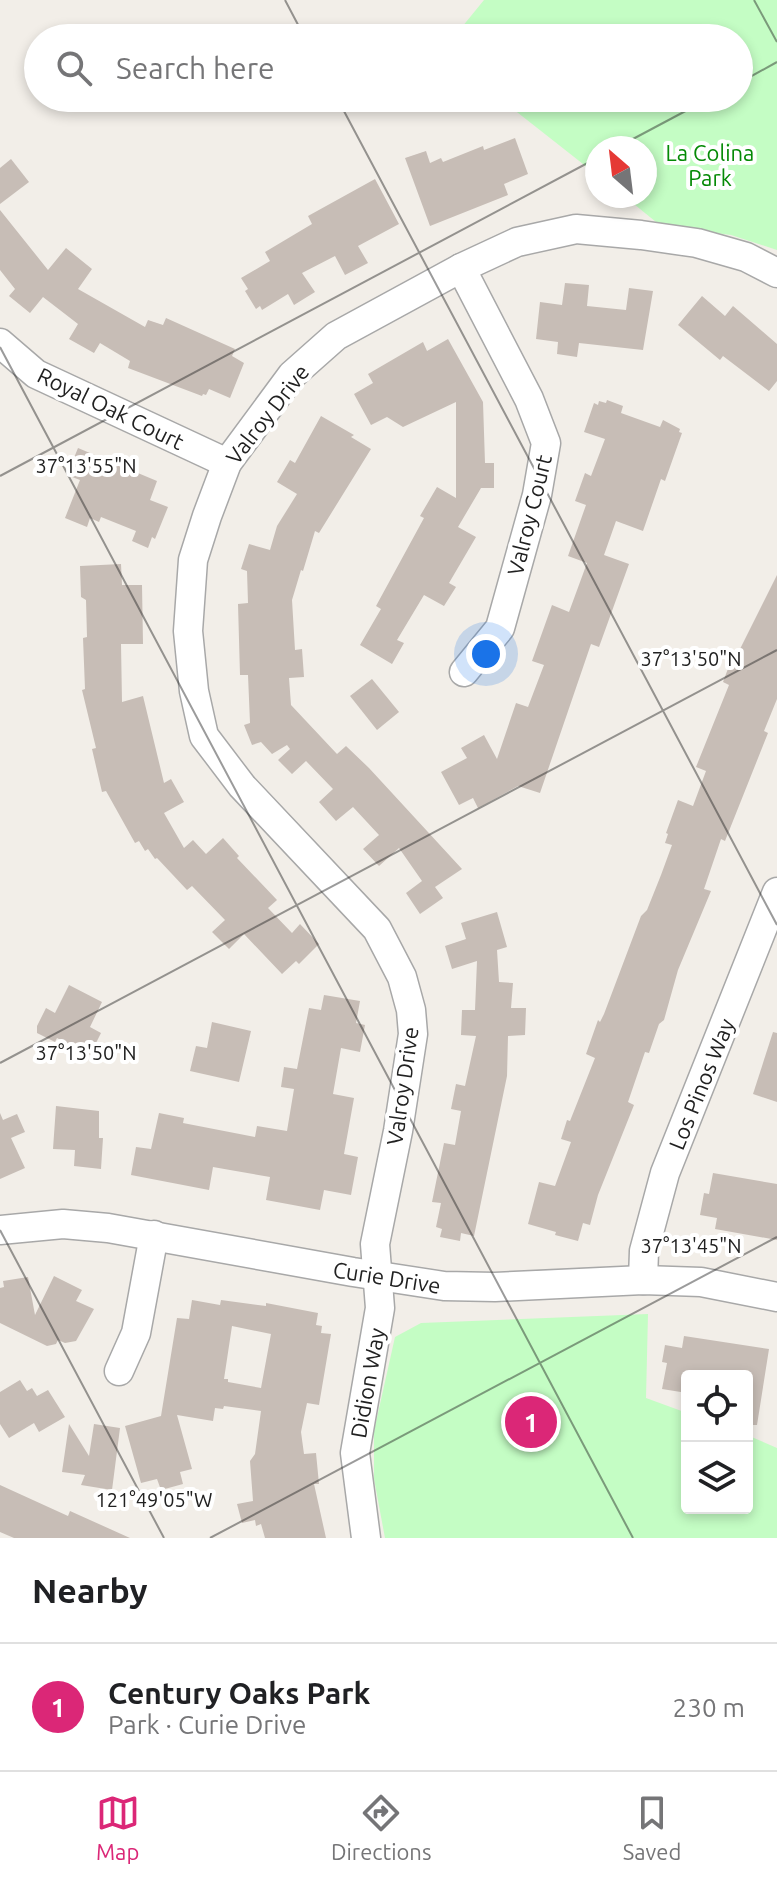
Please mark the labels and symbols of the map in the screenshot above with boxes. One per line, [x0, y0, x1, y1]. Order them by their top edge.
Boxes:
north arrow [585, 136, 657, 208]
park label: La Colina Park [666, 140, 754, 190]
street label: Valroy Drive [220, 359, 314, 469]
street label: Royal Oak Court [34, 362, 189, 454]
street label: Valroy Court [502, 452, 556, 578]
text: 37°13'55"N [35, 454, 137, 477]
your location [466, 634, 506, 674]
text: 37°13'50"N [640, 647, 742, 670]
street label: Los Pinos Way [663, 1015, 739, 1153]
street label: Valroy Drive [381, 1025, 423, 1147]
text: 37°13'50"N [35, 1041, 137, 1064]
text: 37°13'45"N [640, 1234, 742, 1257]
street label: Curie Drive [331, 1256, 443, 1298]
street label: Didion Way [345, 1326, 389, 1440]
pin: 1 [505, 1392, 557, 1452]
text: 121°49'05"W [96, 1488, 212, 1511]

